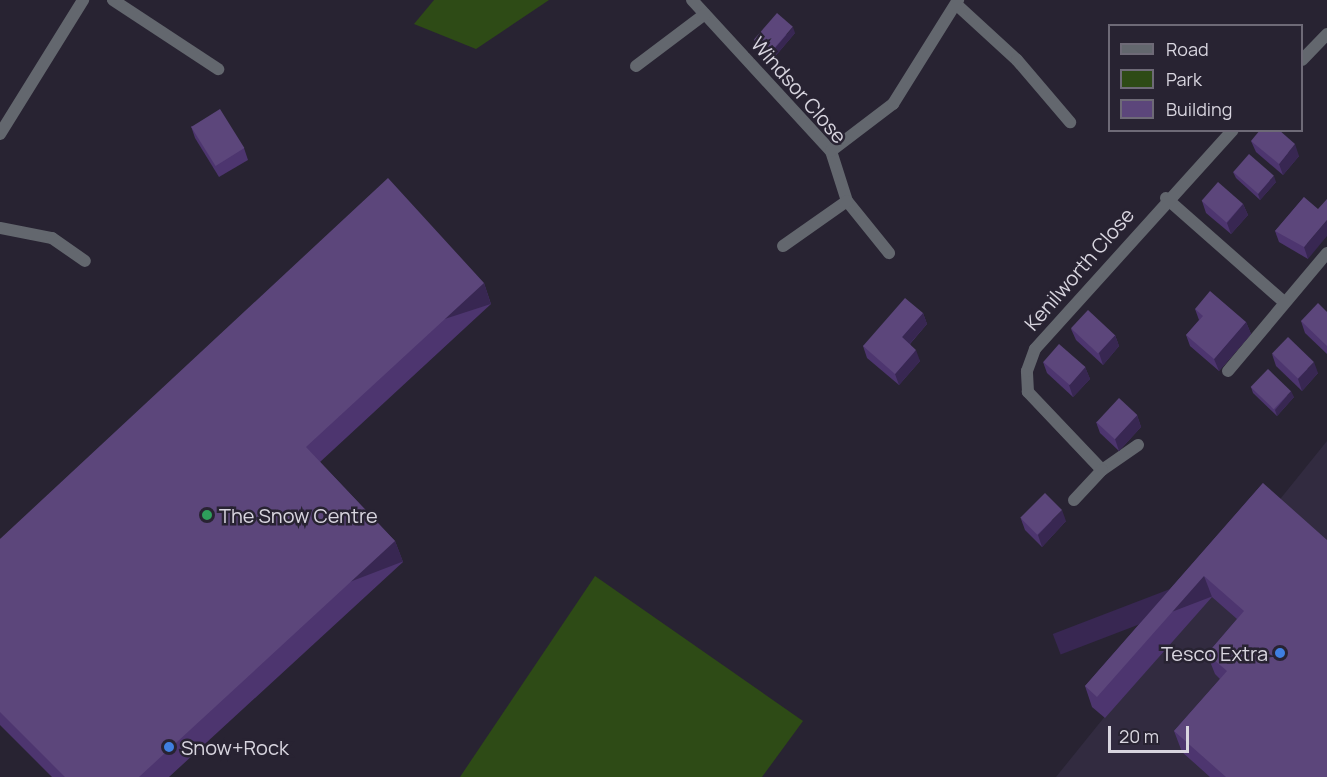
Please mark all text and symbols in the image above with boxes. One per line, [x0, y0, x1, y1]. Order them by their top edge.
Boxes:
legend [1108, 24, 1303, 132]
street label: Windsor Close [746, 32, 852, 148]
text: Road [1166, 37, 1209, 61]
text: Park [1166, 67, 1202, 91]
text: Building [1166, 97, 1232, 121]
street label: Kenilworth Close [1019, 203, 1139, 335]
place label: The Snow Centre [219, 503, 378, 527]
marker: The Snow Centre [200, 508, 214, 522]
place label: Tesco Extra [1161, 641, 1268, 665]
marker: Tesco Extra [1273, 646, 1287, 660]
scale bar [1111, 714, 1192, 752]
text: 20 m [1119, 724, 1159, 748]
place label: Snow+Rock [181, 735, 289, 759]
marker: Snow+Rock [162, 740, 176, 754]

